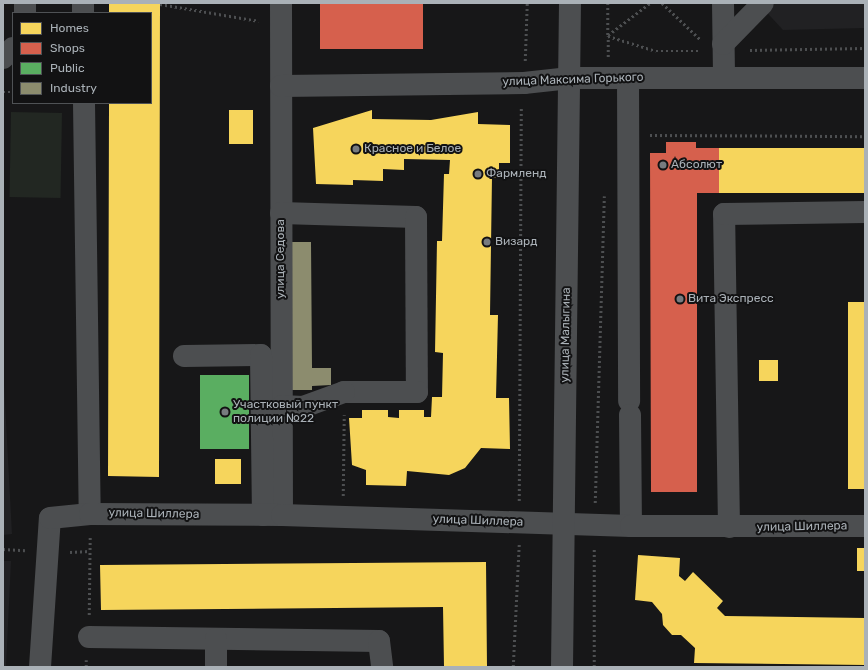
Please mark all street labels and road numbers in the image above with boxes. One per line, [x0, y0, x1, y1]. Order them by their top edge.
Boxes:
street label: улица Максима Горького [502, 70, 644, 90]
street label: улица Седова [274, 219, 288, 299]
street label: улица Малыгина [558, 287, 574, 383]
street label: улица Шиллера [109, 506, 199, 522]
street label: улица Шиллера [432, 512, 524, 530]
street label: улица Шиллера [757, 519, 847, 535]

